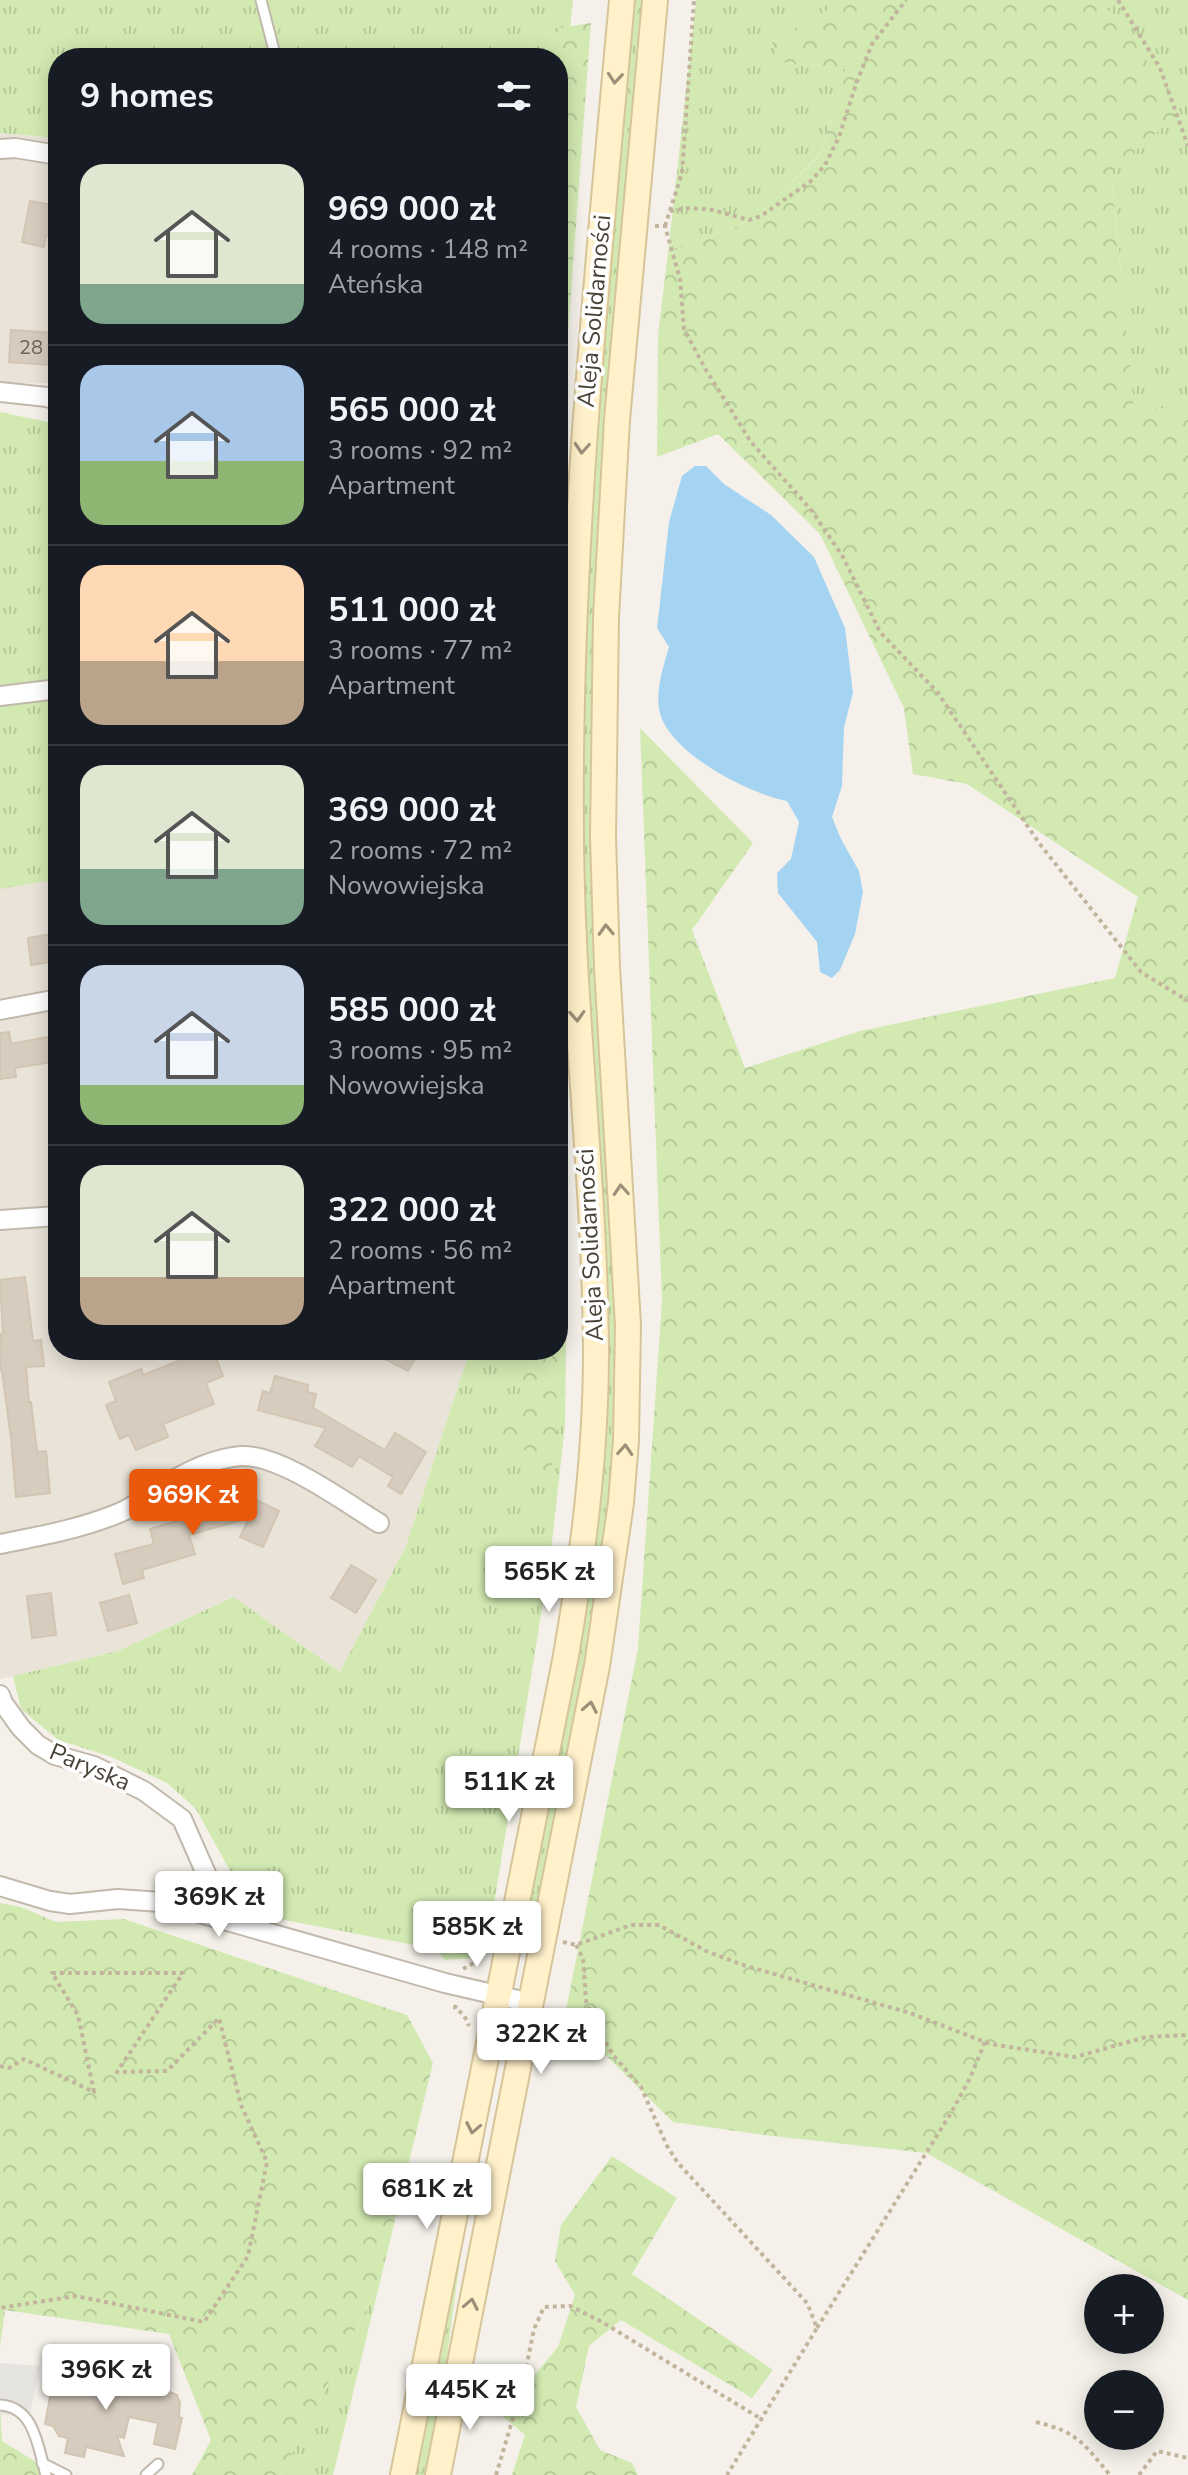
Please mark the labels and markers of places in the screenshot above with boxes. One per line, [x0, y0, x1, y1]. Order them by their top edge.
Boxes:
pin: 969K zł [119, 1469, 267, 1537]
pin: 565K zł [475, 1546, 623, 1614]
pin: 511K zł [435, 1756, 583, 1824]
pin: 369K zł [145, 1871, 293, 1939]
pin: 585K zł [403, 1901, 551, 1969]
pin: 322K zł [467, 2008, 615, 2076]
pin: 681K zł [353, 2163, 501, 2231]
pin: 396K zł [32, 2344, 180, 2412]
pin: 445K zł [396, 2364, 544, 2432]

